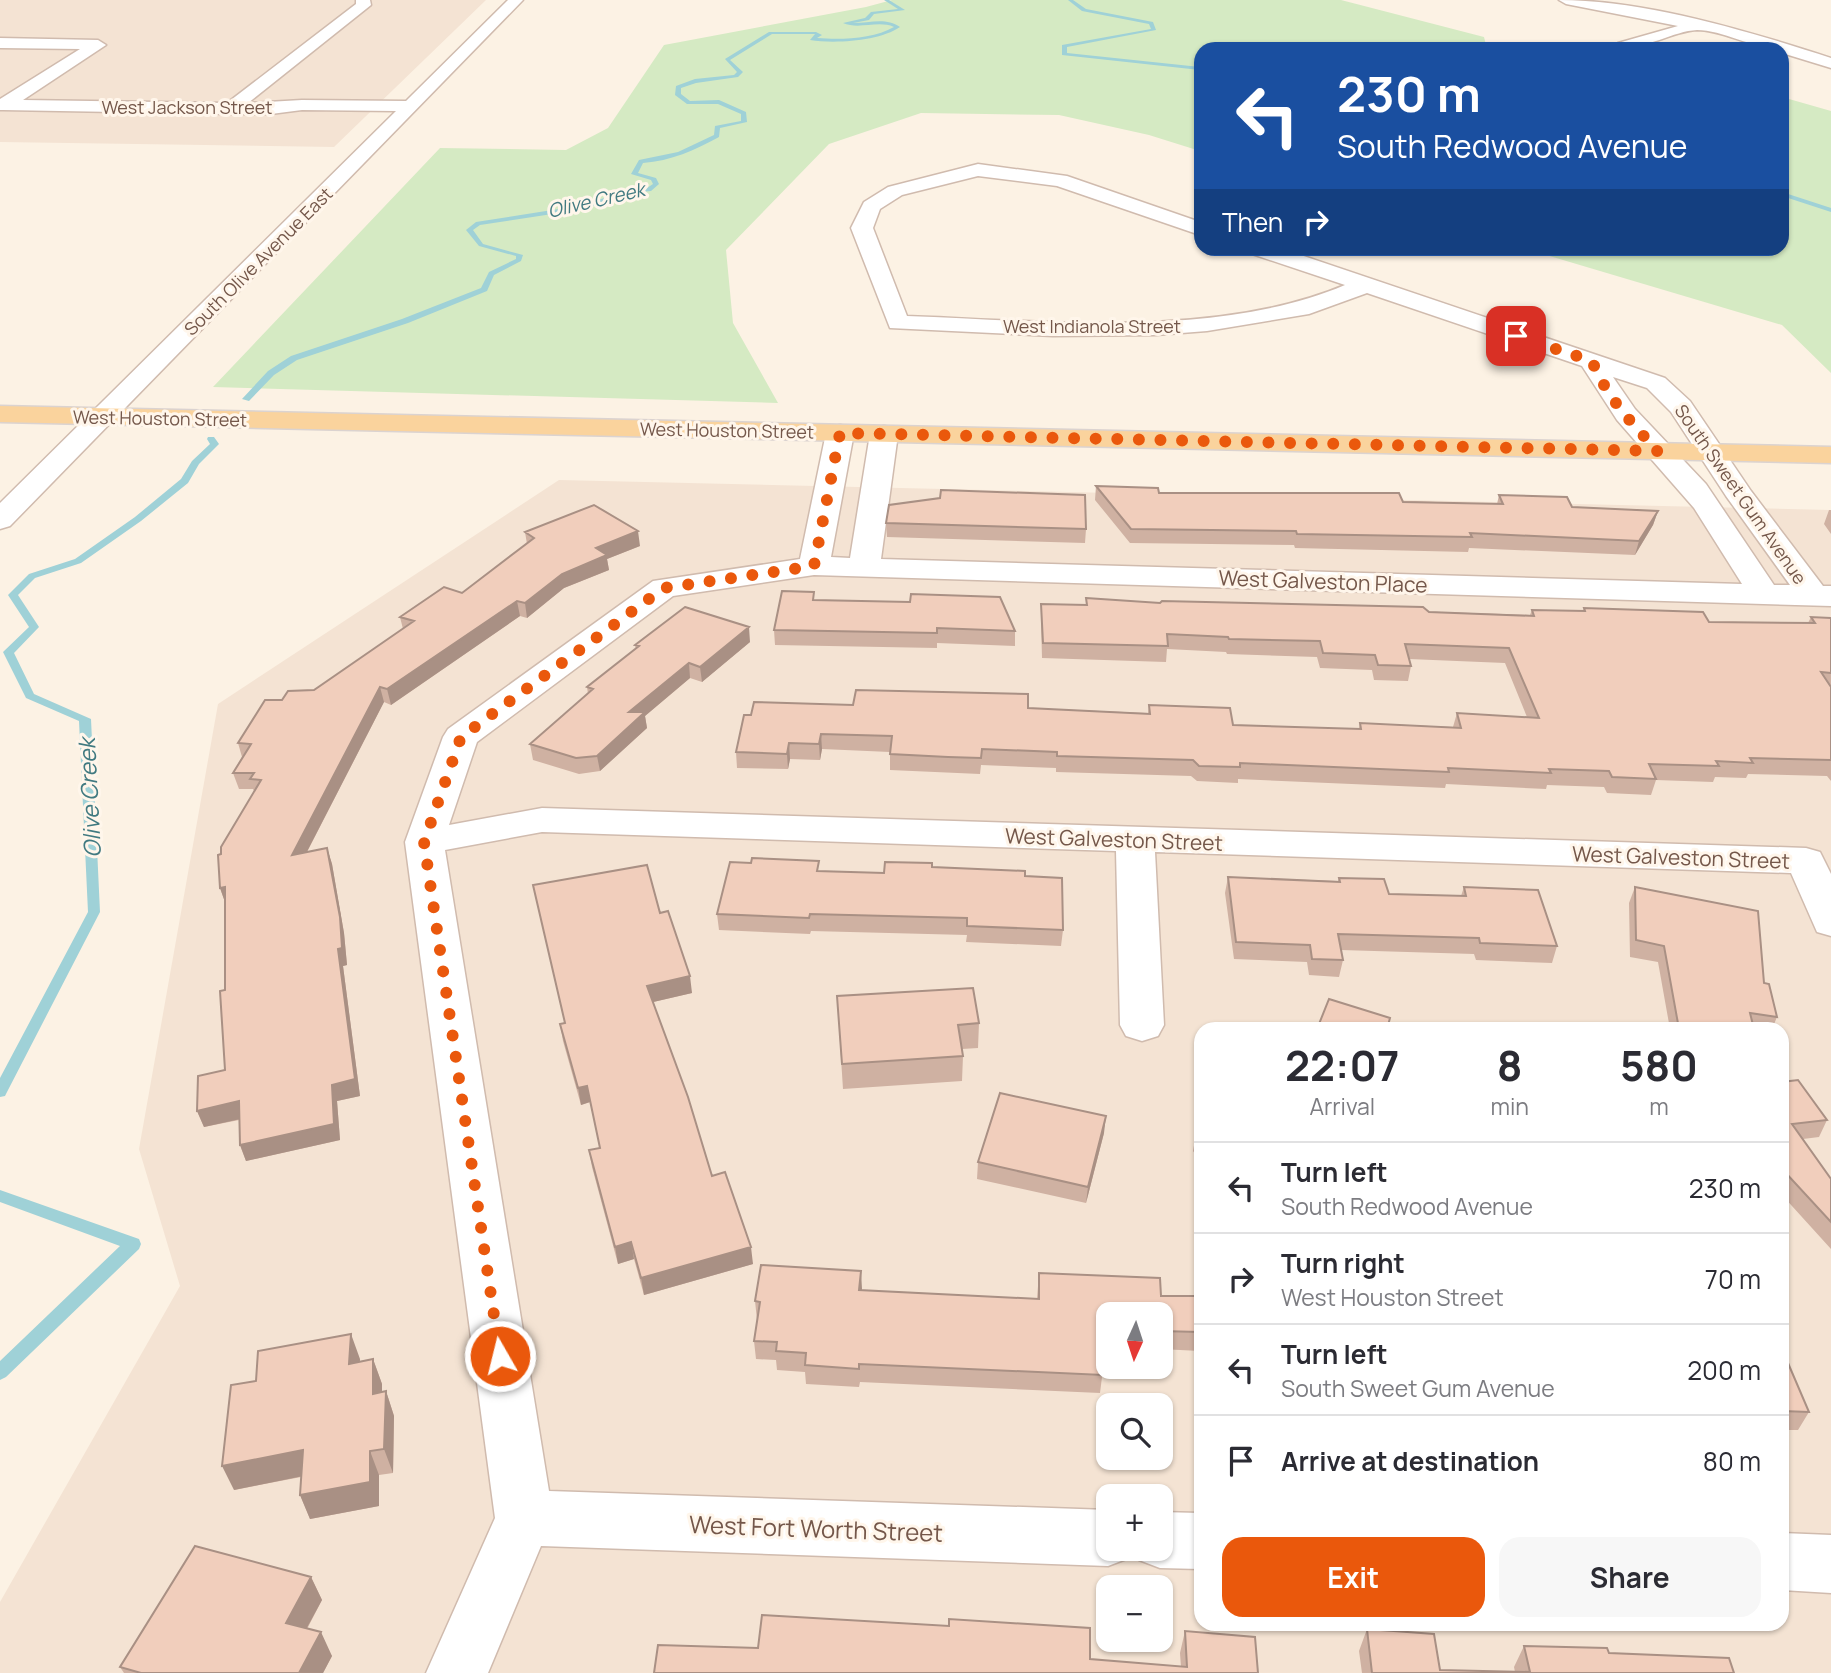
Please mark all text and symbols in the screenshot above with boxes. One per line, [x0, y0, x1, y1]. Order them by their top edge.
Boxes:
text: 230 m [1337, 60, 1481, 127]
icon: left [1222, 70, 1313, 161]
street label: West Jackson Street [102, 95, 272, 119]
text: South Redwood Avenue [1337, 124, 1687, 168]
water label: Olive Creek [545, 176, 650, 224]
street label: South Olive Avenue East [179, 182, 337, 340]
icon: right [1297, 203, 1335, 241]
text: Then [1222, 204, 1283, 240]
pin [1486, 306, 1546, 366]
street label: West Indianola Street [1003, 314, 1181, 338]
icon: arrive [1497, 317, 1535, 355]
street label: South Sweet Gum Avenue [1670, 399, 1812, 589]
street label: West Houston Street [73, 404, 247, 432]
street label: West Houston Street [640, 416, 814, 444]
street label: West Galveston Place [1218, 563, 1428, 599]
water label: Olive Creek [70, 734, 108, 858]
street label: West Galveston Street [1005, 821, 1223, 857]
street label: West Galveston Street [1572, 839, 1790, 875]
text: 22:07 [1285, 1036, 1399, 1094]
text: 8 [1497, 1036, 1523, 1094]
text: 580 [1620, 1036, 1698, 1094]
text: Arrival [1309, 1090, 1375, 1122]
text: min [1490, 1090, 1529, 1122]
text: m [1649, 1090, 1669, 1122]
text: Turn left [1281, 1154, 1388, 1190]
icon: left [1222, 1169, 1260, 1207]
text: 230 m [1689, 1170, 1761, 1206]
text: South Redwood Avenue [1281, 1190, 1533, 1222]
text: Turn right [1281, 1245, 1405, 1281]
icon: right [1222, 1260, 1260, 1298]
text: 70 m [1705, 1261, 1761, 1297]
text: West Houston Street [1281, 1281, 1504, 1313]
north arrow [1096, 1302, 1172, 1379]
map controls [1096, 1302, 1173, 1652]
position arrow [463, 1319, 537, 1393]
text: Turn left [1281, 1336, 1388, 1372]
icon: left [1222, 1351, 1260, 1389]
text: 200 m [1687, 1352, 1761, 1388]
text: South Sweet Gum Avenue [1281, 1372, 1555, 1404]
button: search [1096, 1393, 1173, 1470]
icon: arrive [1222, 1442, 1260, 1480]
text: Arrive at destination [1281, 1443, 1539, 1479]
text: 80 m [1703, 1443, 1761, 1479]
button: + [1096, 1484, 1173, 1561]
street label: West Fort Worth Street [688, 1507, 944, 1549]
button: Exit [1222, 1537, 1485, 1617]
button: Share [1499, 1537, 1761, 1617]
button: − [1096, 1575, 1173, 1652]

